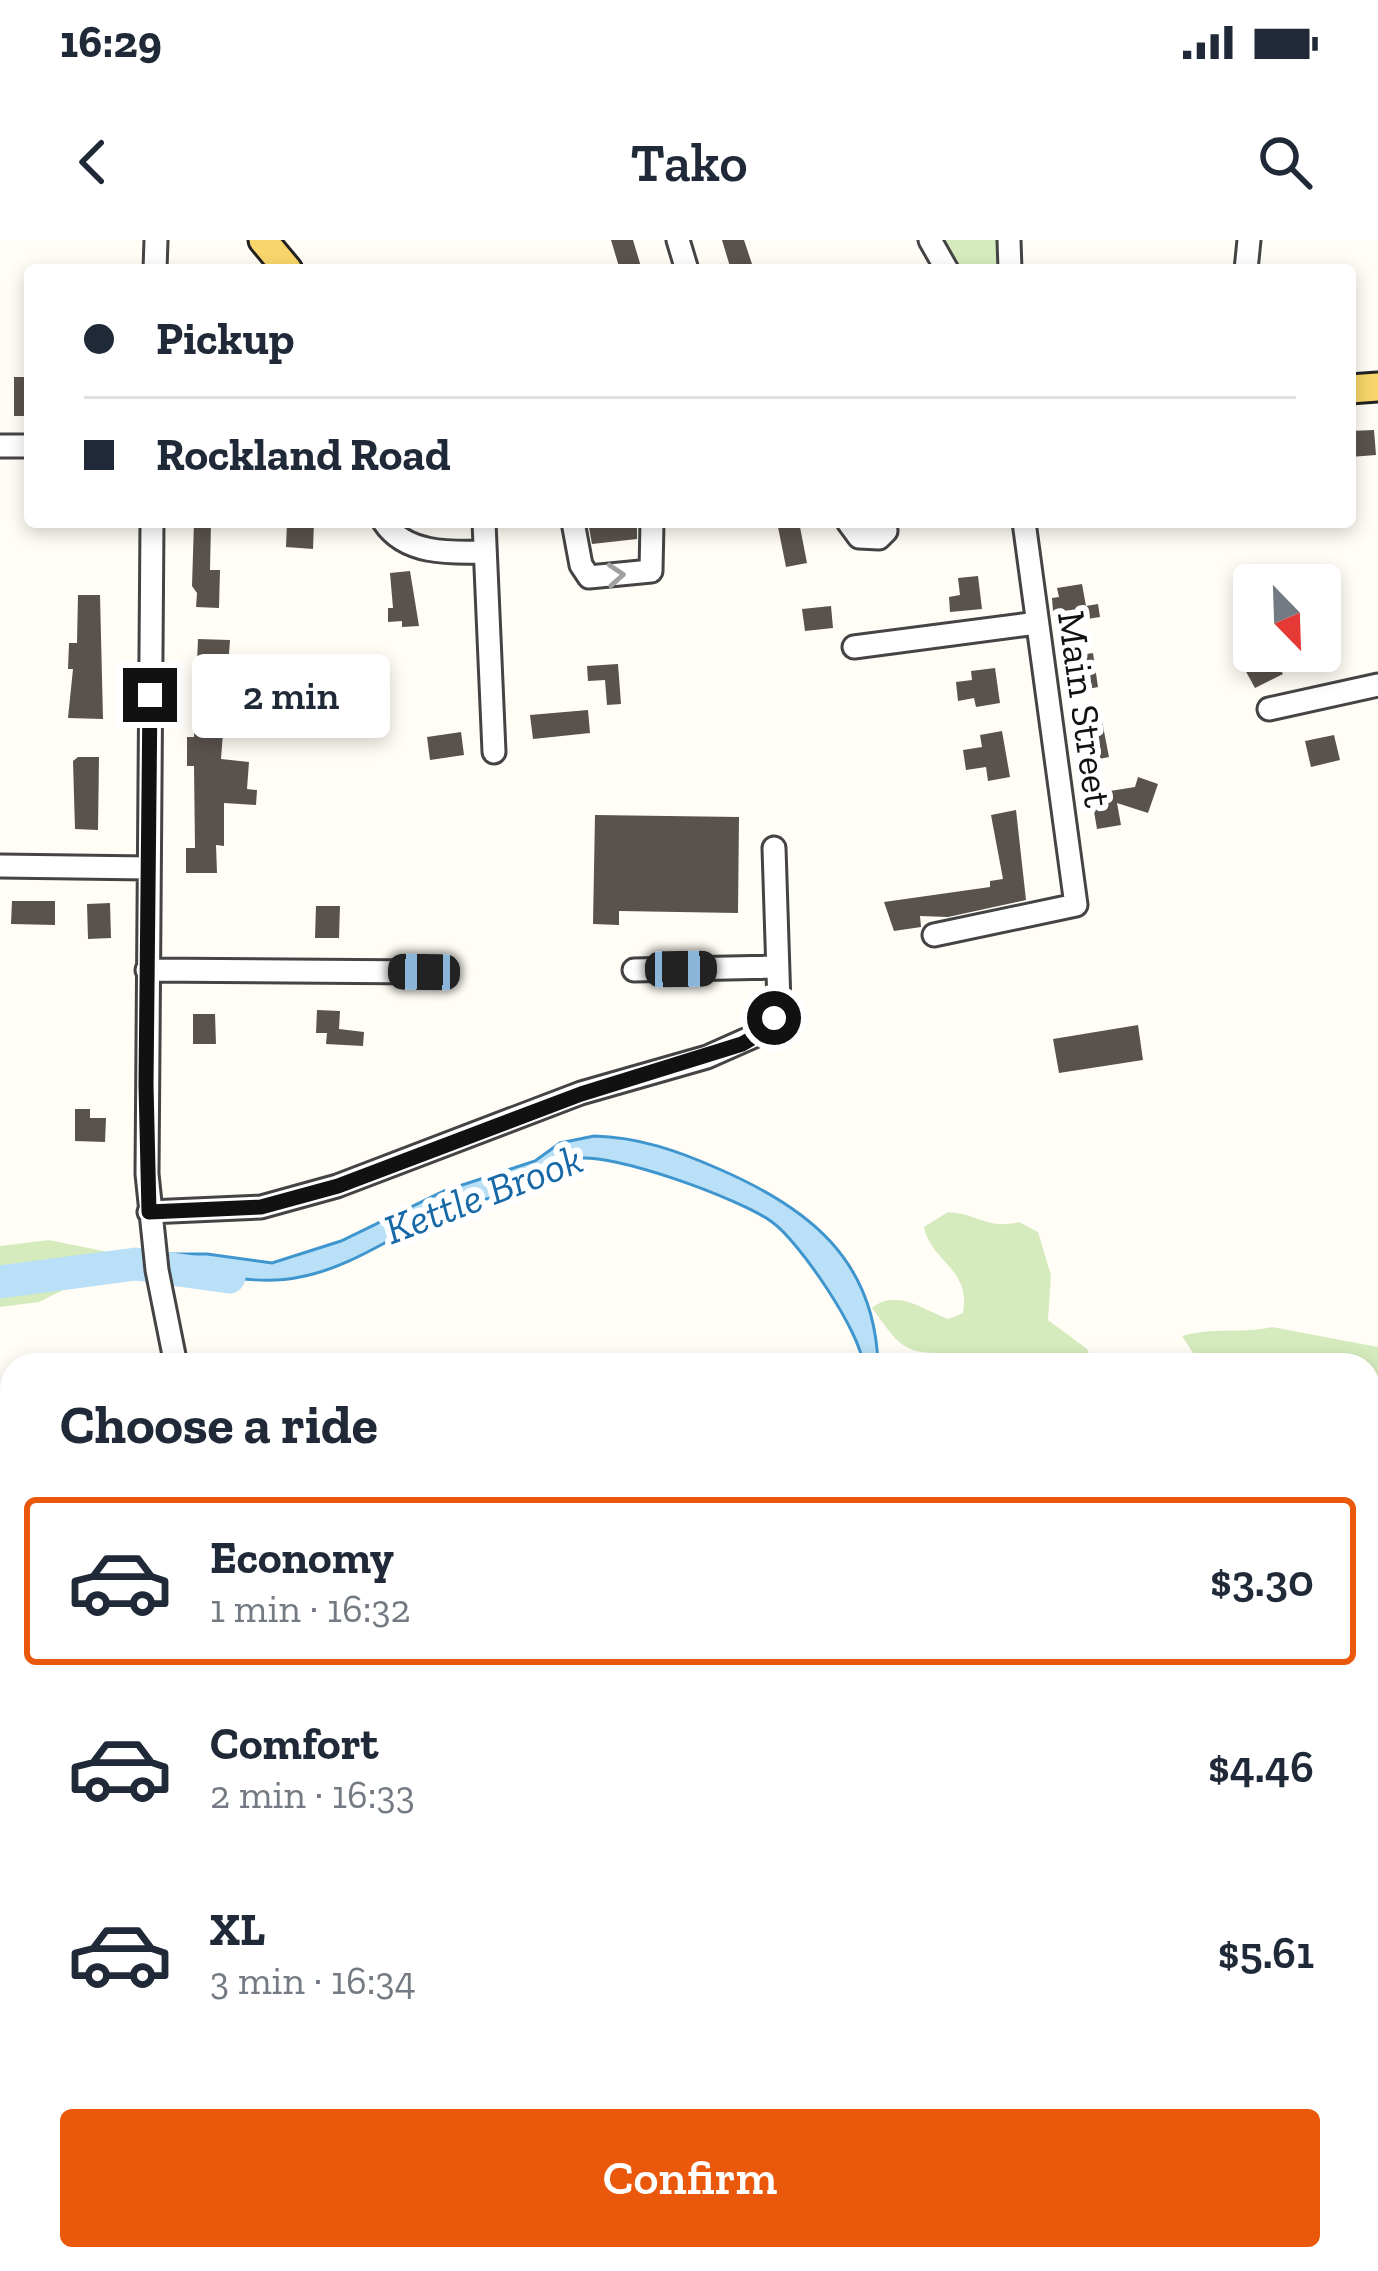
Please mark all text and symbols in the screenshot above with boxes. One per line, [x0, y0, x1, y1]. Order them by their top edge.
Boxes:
text: 16:29 [60, 15, 162, 69]
icon: back [60, 129, 126, 195]
icon: search [1252, 129, 1318, 195]
text: Tako [630, 130, 748, 195]
text: Pickup [156, 312, 294, 366]
text: Rockland Road [156, 428, 451, 482]
one-way arrow [606, 563, 625, 589]
north arrow [1233, 564, 1341, 672]
map controls [1233, 564, 1341, 672]
street label: Main Street [1048, 608, 1122, 811]
callout: 2 min [192, 653, 390, 737]
route end [123, 668, 177, 722]
text: 2 min [243, 672, 339, 719]
car [645, 950, 717, 988]
car [388, 953, 460, 991]
route start [747, 991, 801, 1045]
water label: Kettle Brook [377, 1133, 589, 1255]
text: Choose a ride [60, 1392, 378, 1457]
icon: car [66, 1527, 174, 1635]
text: Economy [210, 1531, 394, 1585]
text: $3.30 [1210, 1554, 1314, 1608]
text: 1 min · 16:32 [210, 1585, 411, 1632]
icon: car [66, 1713, 174, 1821]
text: Comfort [210, 1717, 378, 1771]
text: $4.46 [1208, 1740, 1314, 1794]
text: 2 min · 16:33 [210, 1771, 415, 1818]
icon: car [66, 1899, 174, 2007]
text: XL [210, 1903, 265, 1957]
text: $5.61 [1218, 1926, 1314, 1980]
text: 3 min · 16:34 [210, 1957, 416, 2004]
button: Confirm [60, 2109, 1320, 2247]

